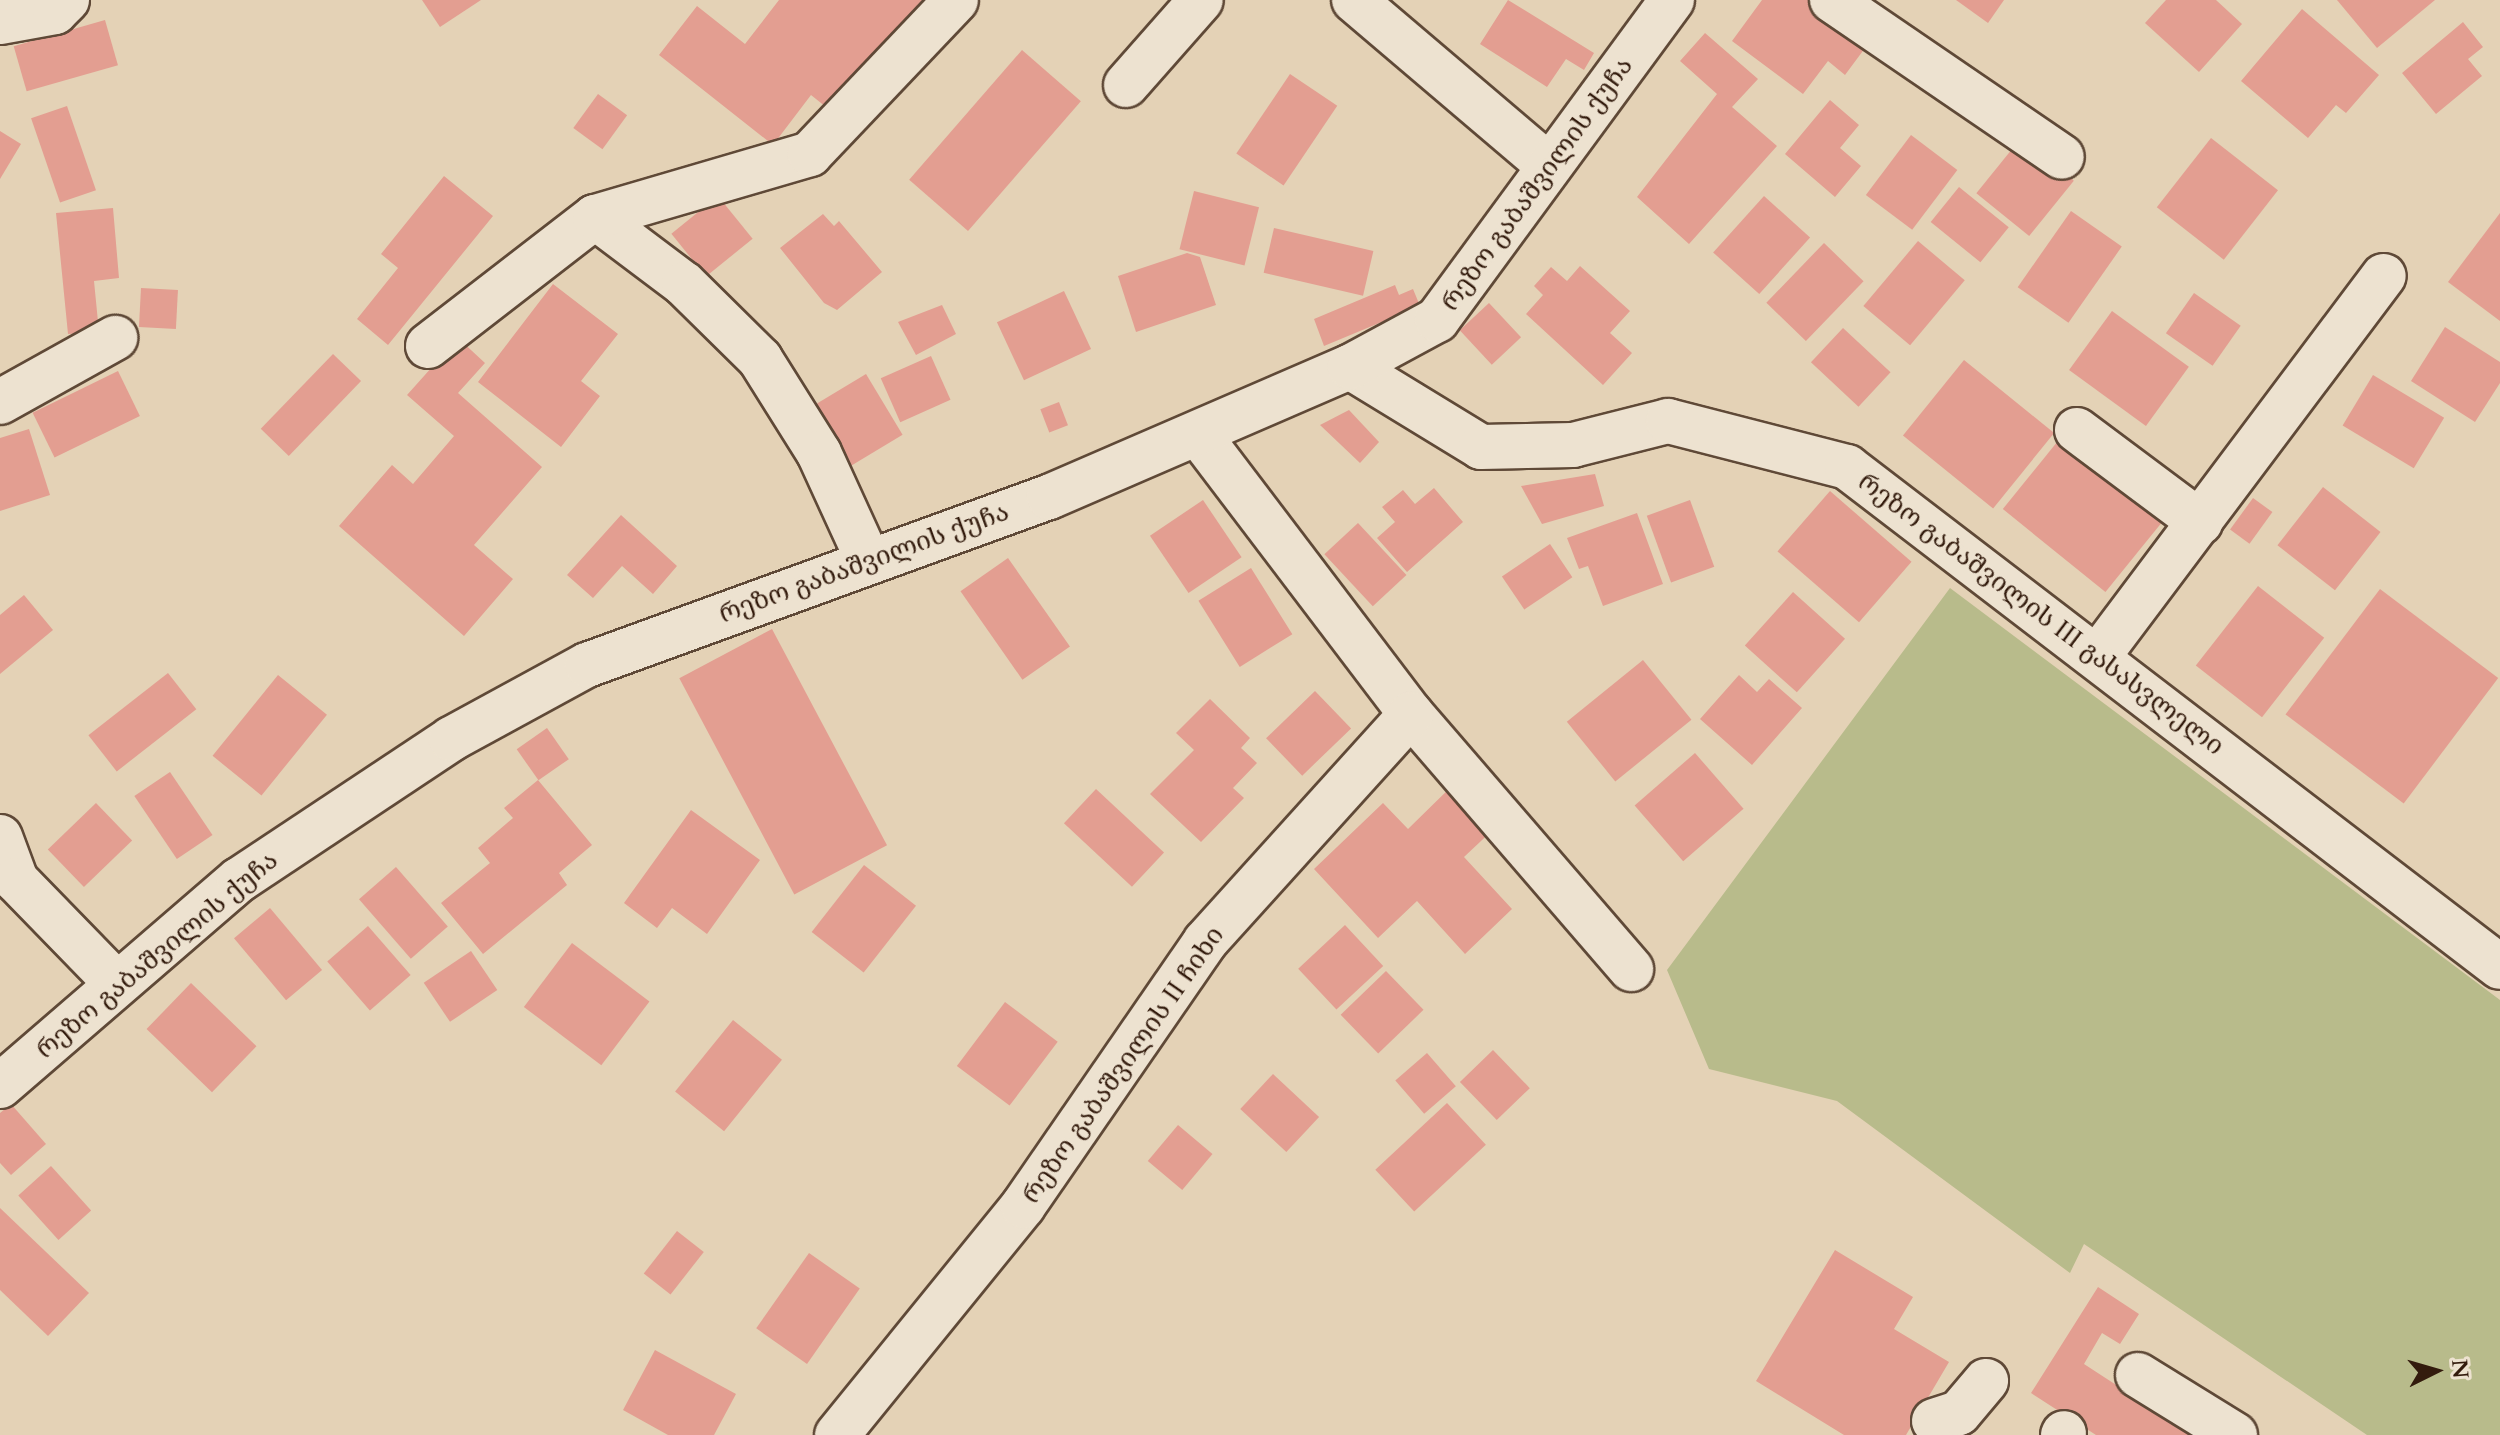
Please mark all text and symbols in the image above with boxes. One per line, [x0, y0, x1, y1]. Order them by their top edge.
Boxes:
street label: რეზო გაბაშვილის ქუჩა [1434, 51, 1640, 317]
street label: რეზო გაბაშვილის III გასასვლელი [1852, 466, 2230, 762]
street label: რეზო გაბაშვილის ქუჩა [715, 496, 1013, 630]
street label: რეზო გაბაშვილის ქუჩა [30, 845, 284, 1065]
street label: რეზო გაბაშვილის II ჩიხი [1015, 921, 1231, 1209]
north arrow [2396, 1331, 2476, 1411]
text: N [2444, 1358, 2476, 1380]

